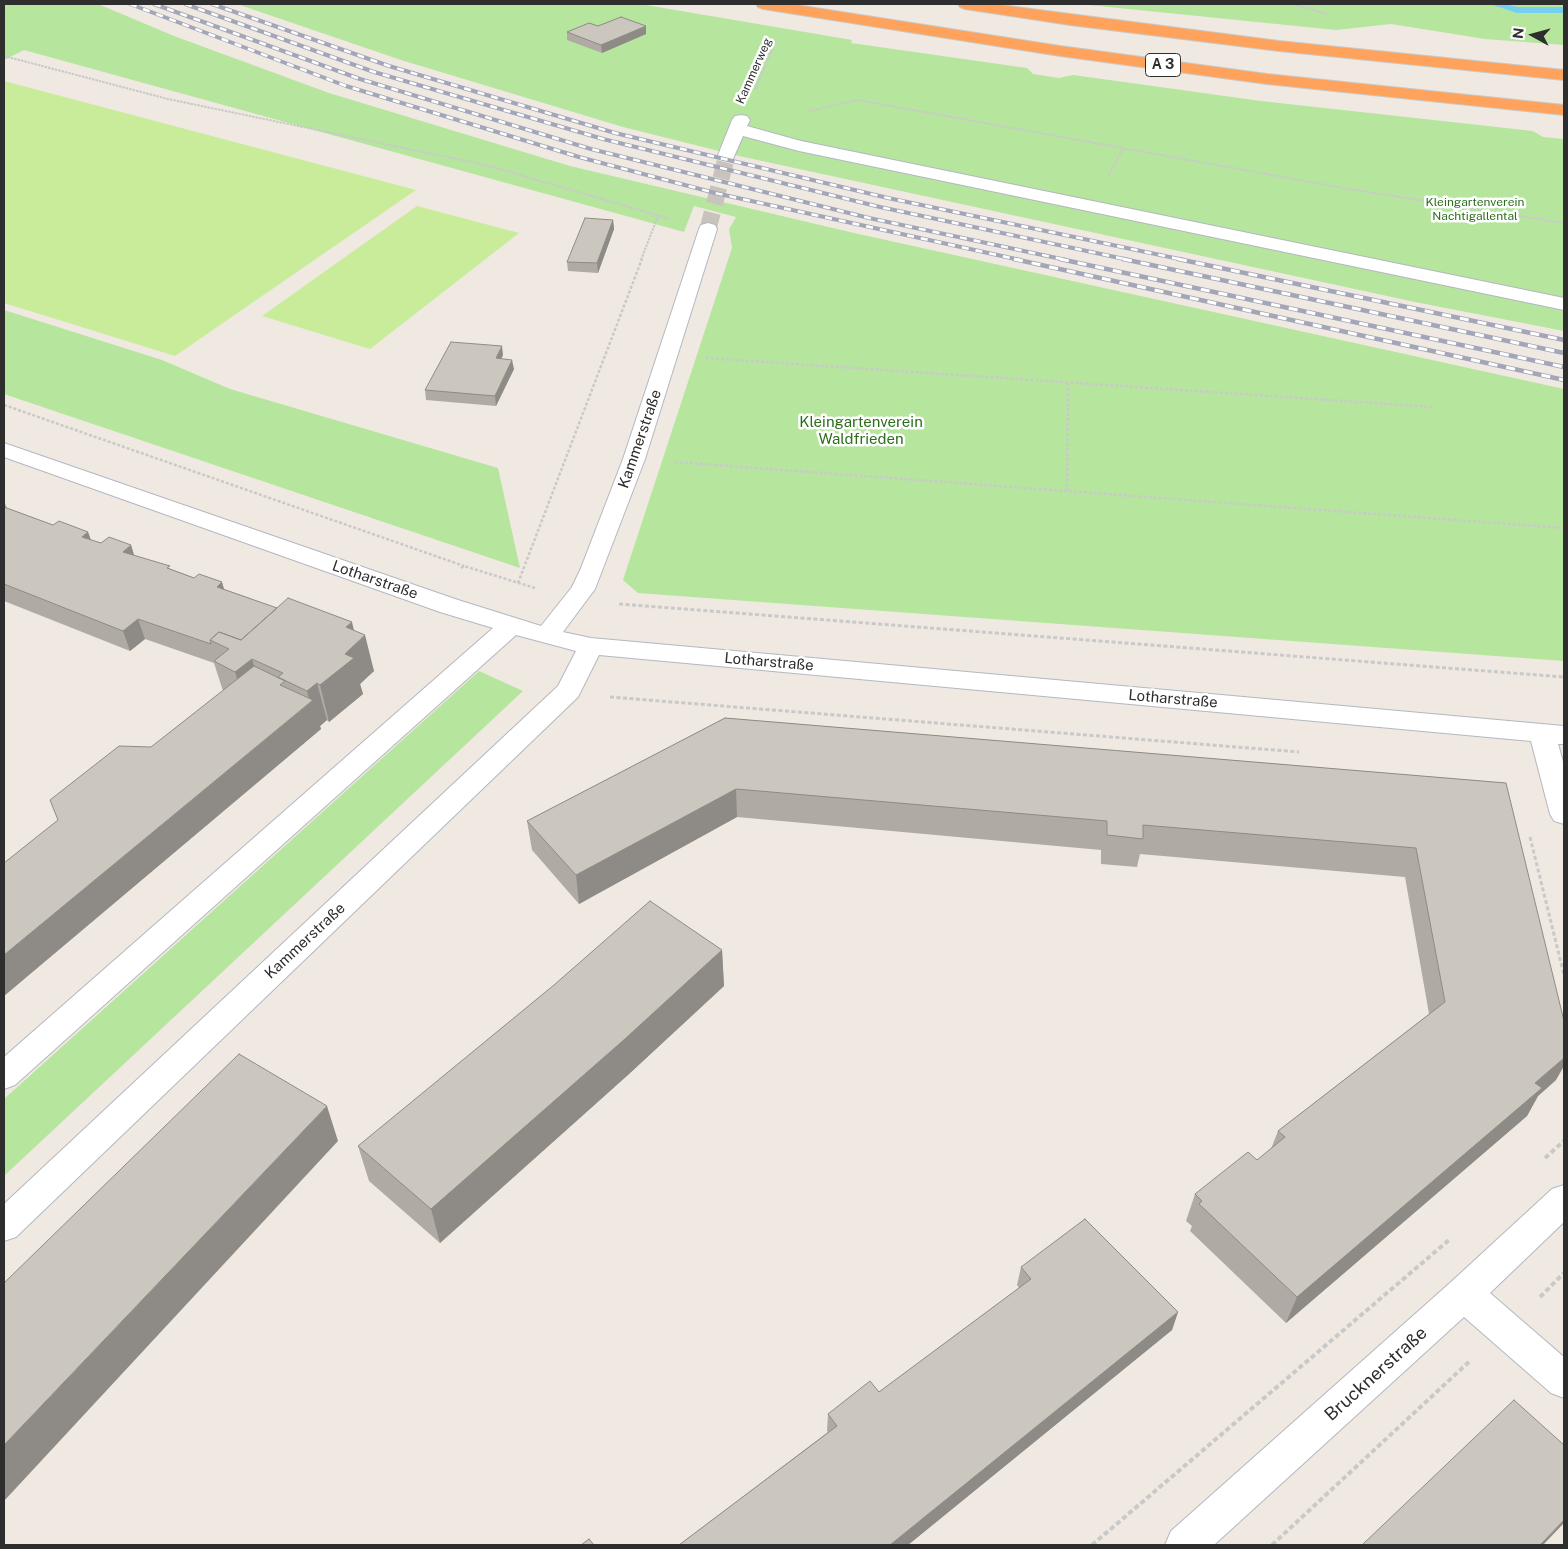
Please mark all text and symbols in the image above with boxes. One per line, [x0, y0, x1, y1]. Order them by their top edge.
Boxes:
north arrow [1508, 10, 1558, 60]
text: N [1510, 27, 1527, 40]
street label: Kammerweg [733, 36, 775, 106]
road number: A 3 [1146, 54, 1180, 76]
park label: Kleingartenverein Nachtigallental [1426, 195, 1524, 223]
street label: Kammerstraße [615, 387, 665, 491]
park label: Kleingartenverein Waldfrieden [799, 413, 923, 448]
street label: Lotharstraße [330, 557, 420, 603]
street label: Lotharstraße [724, 649, 814, 675]
street label: Lotharstraße [1128, 686, 1218, 712]
street label: Kammerstraße [261, 899, 349, 983]
street label: Brucknerstraße [1320, 1322, 1432, 1426]

